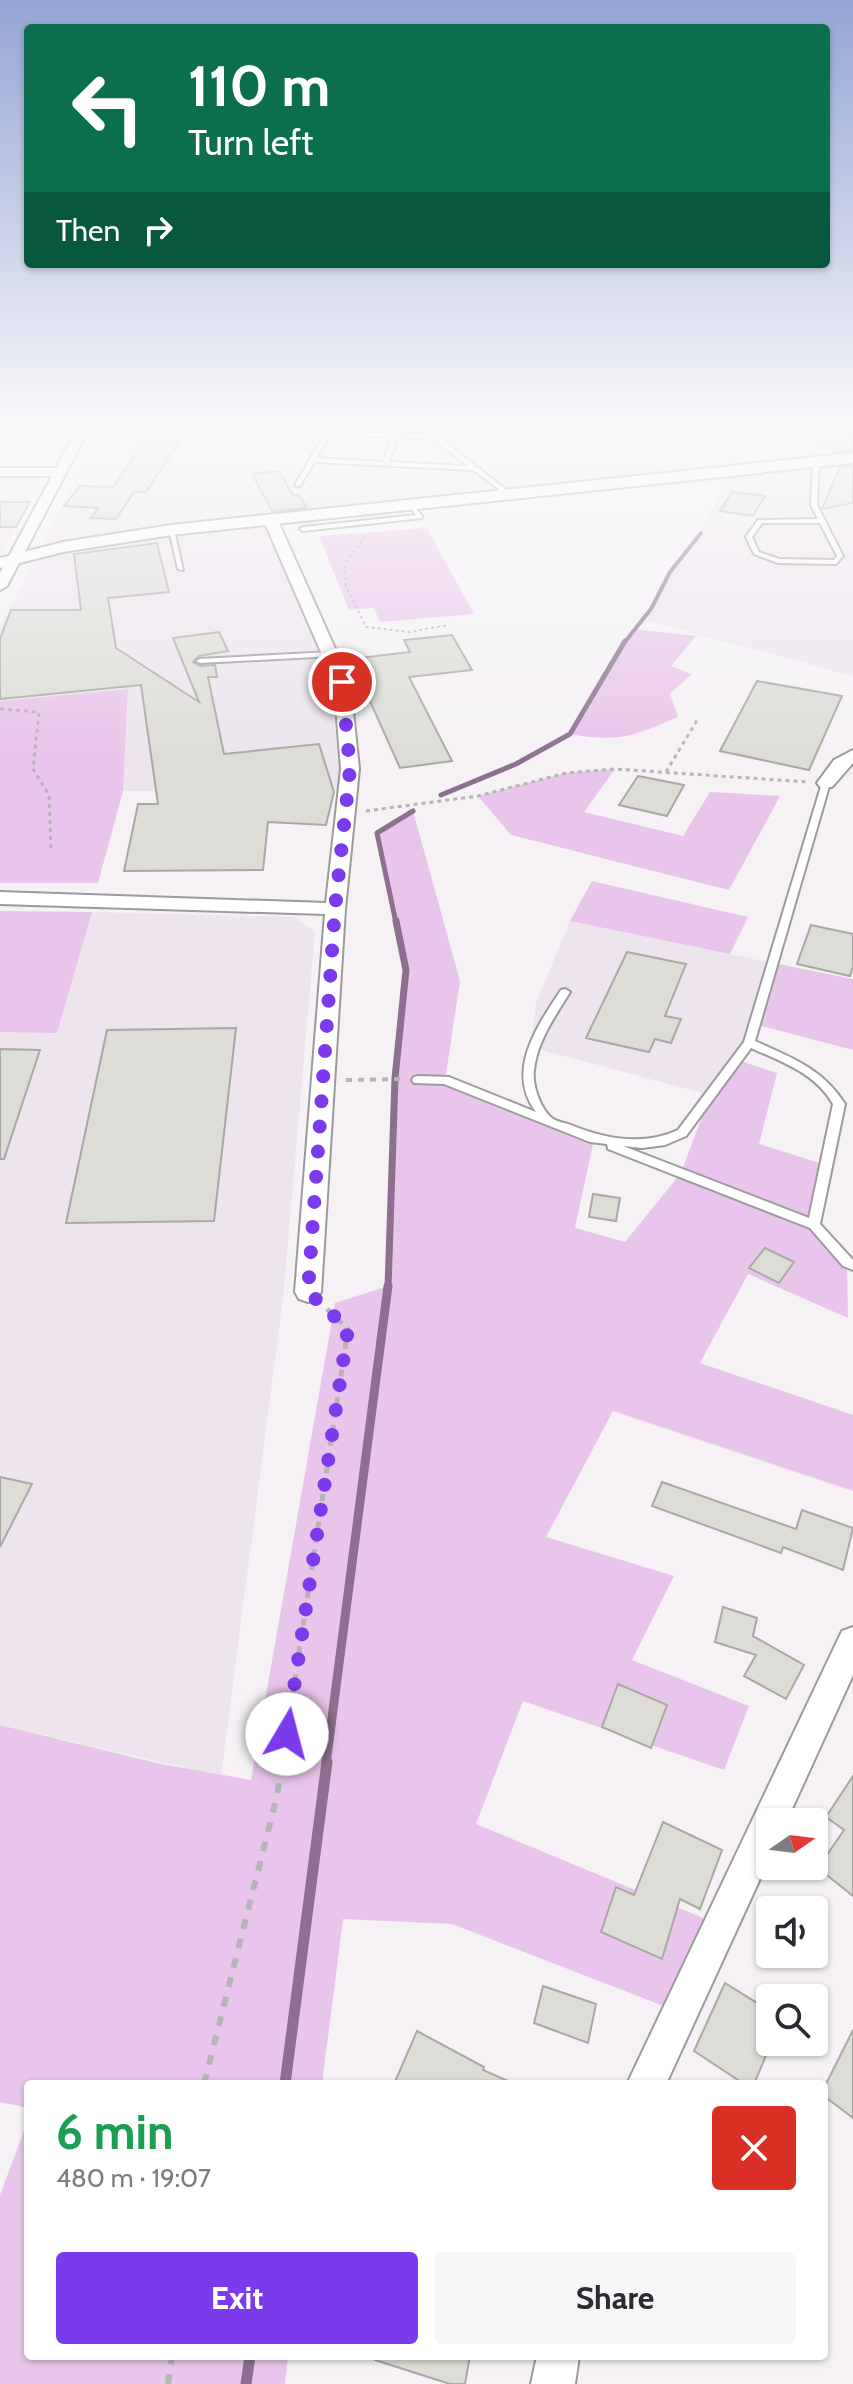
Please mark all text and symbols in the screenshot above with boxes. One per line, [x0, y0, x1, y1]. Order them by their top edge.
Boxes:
text: 110 m [188, 52, 330, 120]
icon: left [56, 56, 160, 160]
text: Turn left [188, 120, 313, 164]
icon: right [136, 208, 180, 252]
text: Then [56, 212, 120, 249]
pin [308, 648, 376, 716]
icon: arrive [320, 660, 364, 704]
position arrow [245, 1692, 329, 1776]
north arrow [756, 1808, 828, 1880]
map controls [756, 1808, 828, 2056]
button: sound [756, 1896, 828, 1968]
button: search [756, 1984, 828, 2056]
text: 6 min [56, 2103, 174, 2161]
button: close [712, 2106, 796, 2190]
text: 480 m · 19:07 [56, 2162, 211, 2194]
button: Exit [56, 2252, 418, 2344]
button: Share [434, 2252, 796, 2344]

